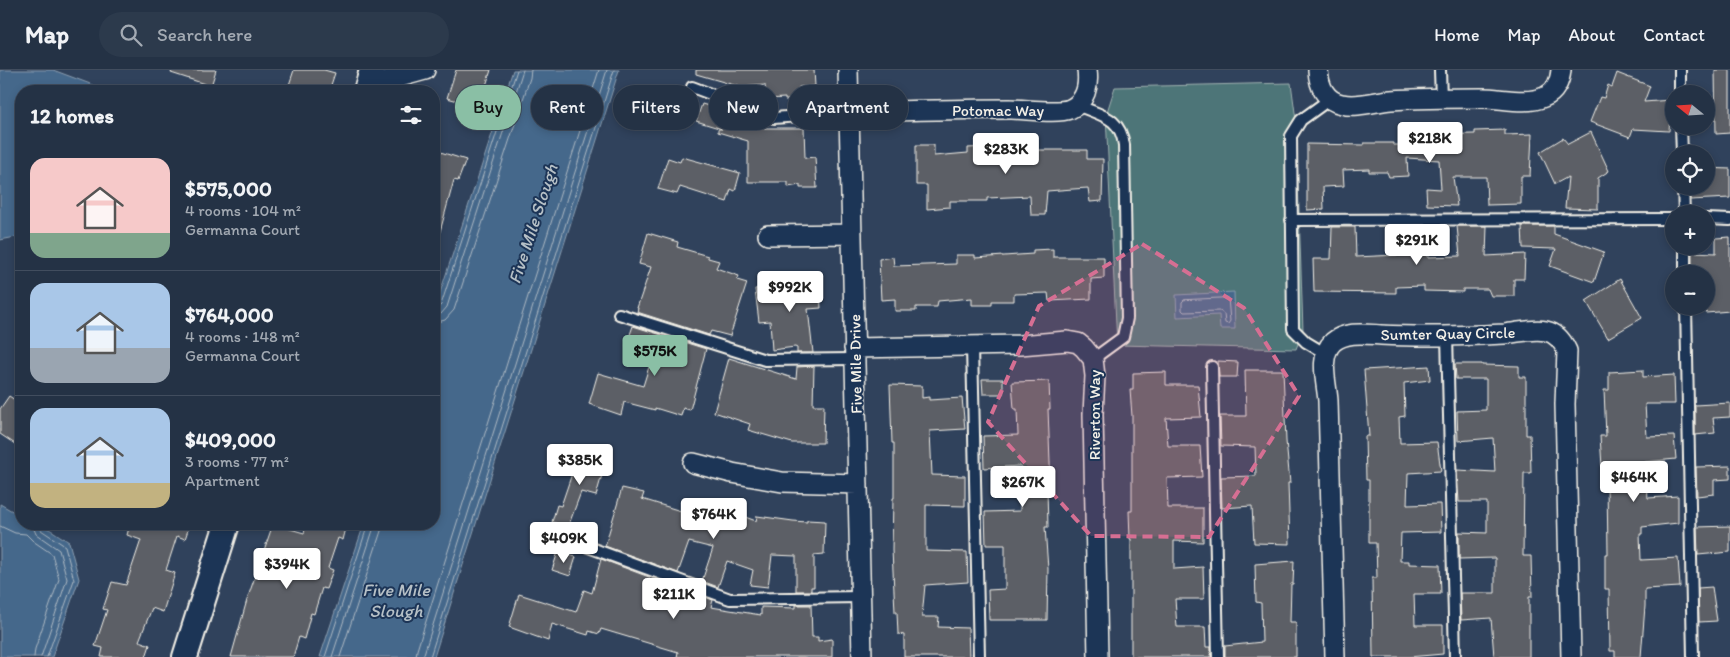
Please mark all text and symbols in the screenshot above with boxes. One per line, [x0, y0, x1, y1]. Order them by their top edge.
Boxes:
search box [99, 12, 449, 57]
text: Map [25, 20, 69, 49]
icon: search [117, 21, 145, 49]
text: Search here [157, 23, 252, 46]
text: Home [1434, 24, 1480, 46]
text: Map [1508, 24, 1541, 46]
text: About [1569, 24, 1615, 46]
text: Contact [1643, 24, 1705, 46]
chip: Buy [455, 85, 521, 130]
chip: Rent [531, 85, 603, 130]
chip: Filters [613, 85, 699, 130]
chip: New [709, 85, 778, 130]
chip: Apartment [788, 85, 908, 130]
north arrow [1665, 85, 1715, 135]
map controls [1665, 85, 1715, 315]
icon: filters [397, 101, 425, 129]
street label: Potomac Way [952, 101, 1044, 120]
text: 12 homes [30, 103, 114, 128]
pin: $218K [1395, 122, 1465, 164]
text: $218K [1409, 128, 1451, 147]
pin: $283K [971, 132, 1041, 175]
text: $283K [984, 139, 1028, 158]
button: locate [1665, 145, 1715, 195]
water label: Five Mile Slough [503, 161, 563, 287]
text: $575,000 [185, 176, 272, 201]
icon: home [70, 178, 130, 238]
text: 4 rooms · 104 m² [185, 201, 301, 220]
button: + [1665, 205, 1715, 255]
text: Germanna Court [185, 220, 300, 239]
pin: $291K [1382, 224, 1452, 266]
text: $291K [1396, 230, 1438, 249]
button: − [1665, 265, 1715, 315]
pin: $992K [755, 270, 825, 313]
text: $992K [768, 277, 812, 296]
text: $764,000 [185, 302, 274, 327]
icon: home [70, 303, 130, 363]
street label: Five Mile Drive [845, 314, 866, 414]
street label: Sumter Quay Circle [1380, 323, 1516, 344]
text: 4 rooms · 148 m² [185, 327, 300, 346]
pin: $575K [620, 334, 690, 377]
text: $575K [633, 341, 677, 360]
text: Germanna Court [185, 346, 300, 365]
street label: Riverton Way [1085, 369, 1104, 460]
text: $409,000 [185, 427, 276, 452]
icon: home [70, 428, 130, 488]
pin: $385K [545, 444, 615, 486]
text: $385K [558, 450, 602, 469]
text: 3 rooms · 77 m² [185, 452, 289, 471]
pin: $464K [1599, 460, 1669, 503]
pin: $267K [988, 466, 1058, 508]
text: $464K [1611, 467, 1657, 486]
text: Apartment [185, 471, 260, 490]
text: $267K [1001, 472, 1045, 491]
pin: $764K [679, 498, 749, 540]
text: $764K [692, 504, 736, 523]
pin: $409K [529, 522, 599, 564]
text: $409K [541, 528, 587, 547]
pin: $394K [252, 548, 322, 590]
text: $394K [264, 554, 310, 573]
pin: $211K [639, 578, 709, 620]
water label: Five Mile Slough [362, 579, 431, 622]
text: $211K [653, 584, 695, 603]

